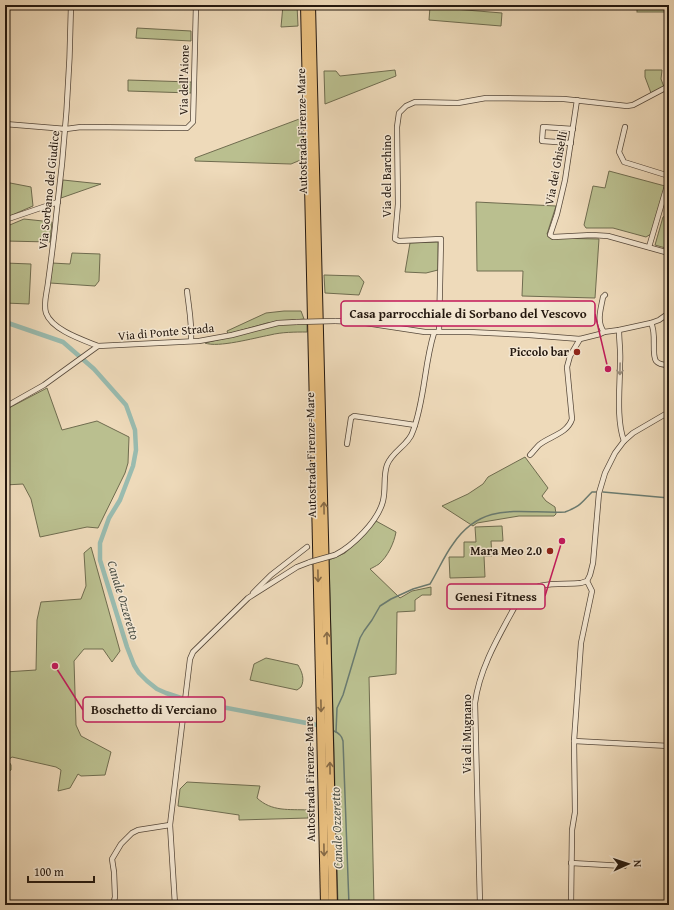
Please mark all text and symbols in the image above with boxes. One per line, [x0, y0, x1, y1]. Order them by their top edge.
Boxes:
street label: Via dell'Aione [174, 44, 193, 115]
street label: Autostrada Firenze-Mare [292, 68, 311, 194]
street label: Via Sorbano del Giudice [34, 129, 63, 250]
street label: Via dei Ghiselli [540, 129, 571, 206]
street label: Via del Barchino [378, 135, 395, 217]
callout: Casa parrocchiale di Sorbano del Vescovo [341, 301, 595, 326]
text: Casa parrocchiale di Sorbano del Vescovo [349, 304, 587, 323]
street label: Via di Ponte Strada [117, 319, 215, 344]
place label: Piccolo bar [510, 343, 569, 360]
marker: Piccolo bar [572, 347, 582, 357]
one-way arrow [617, 362, 624, 375]
street label: Autostrada Firenze-Mare [301, 392, 320, 518]
one-way arrow [320, 502, 328, 515]
place label: Mara Meo 2.0 [470, 542, 542, 559]
marker: Mara Meo 2.0 [545, 546, 555, 556]
water label: Canale Ozzeretto [102, 558, 145, 642]
one-way arrow [314, 569, 322, 582]
callout: Genesi Fitness [447, 584, 545, 609]
text: Genesi Fitness [455, 587, 537, 606]
one-way arrow [323, 632, 331, 645]
street label: Via di Mugnano [458, 694, 475, 774]
callout: Boschetto di Verciano [83, 697, 225, 722]
one-way arrow [317, 699, 325, 712]
text: Boschetto di Verciano [91, 700, 217, 719]
street label: Autostrada Firenze-Mare [300, 716, 319, 842]
one-way arrow [326, 762, 334, 775]
water label: Canale Ozzeretto [326, 786, 347, 869]
one-way arrow [320, 843, 328, 856]
north arrow [608, 844, 648, 884]
scale bar [28, 858, 94, 884]
text: N [630, 859, 646, 868]
text: 100 m [34, 863, 64, 880]

